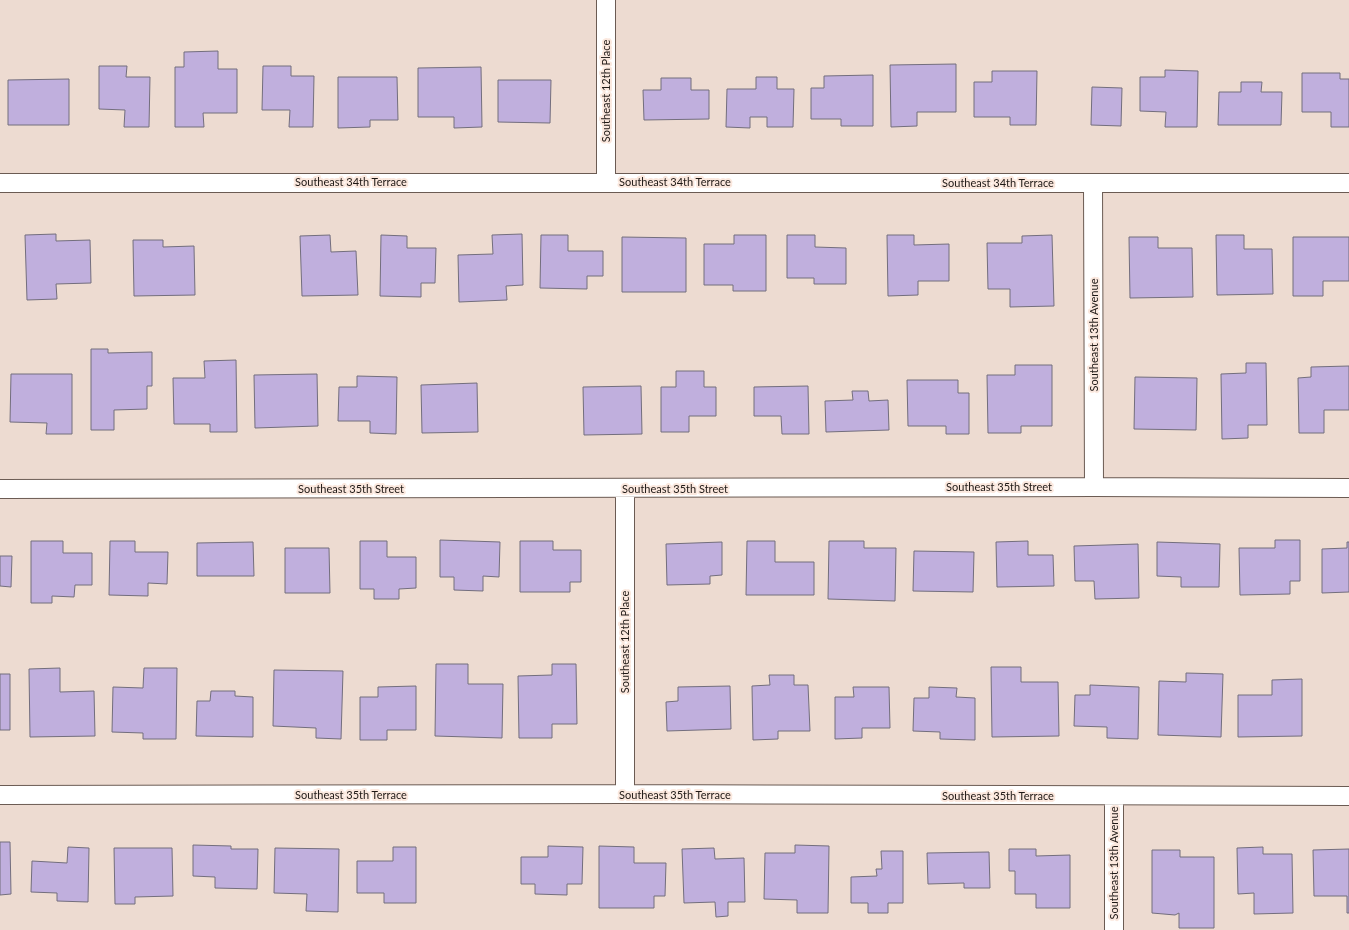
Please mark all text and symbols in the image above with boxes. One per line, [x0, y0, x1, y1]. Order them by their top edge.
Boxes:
street label: Southeast 12th Place [599, 40, 612, 142]
street label: Southeast 34th Terrace [295, 175, 407, 188]
street label: Southeast 34th Terrace [619, 175, 731, 188]
street label: Southeast 34th Terrace [942, 176, 1054, 189]
street label: Southeast 13th Avenue [1087, 278, 1100, 391]
street label: Southeast 35th Street [946, 480, 1052, 493]
street label: Southeast 35th Street [298, 482, 404, 495]
street label: Southeast 35th Street [622, 482, 728, 495]
street label: Southeast 12th Place [618, 591, 631, 693]
street label: Southeast 35th Terrace [295, 788, 407, 801]
street label: Southeast 35th Terrace [619, 788, 731, 801]
street label: Southeast 35th Terrace [942, 789, 1054, 802]
street label: Southeast 13th Avenue [1107, 806, 1120, 919]

